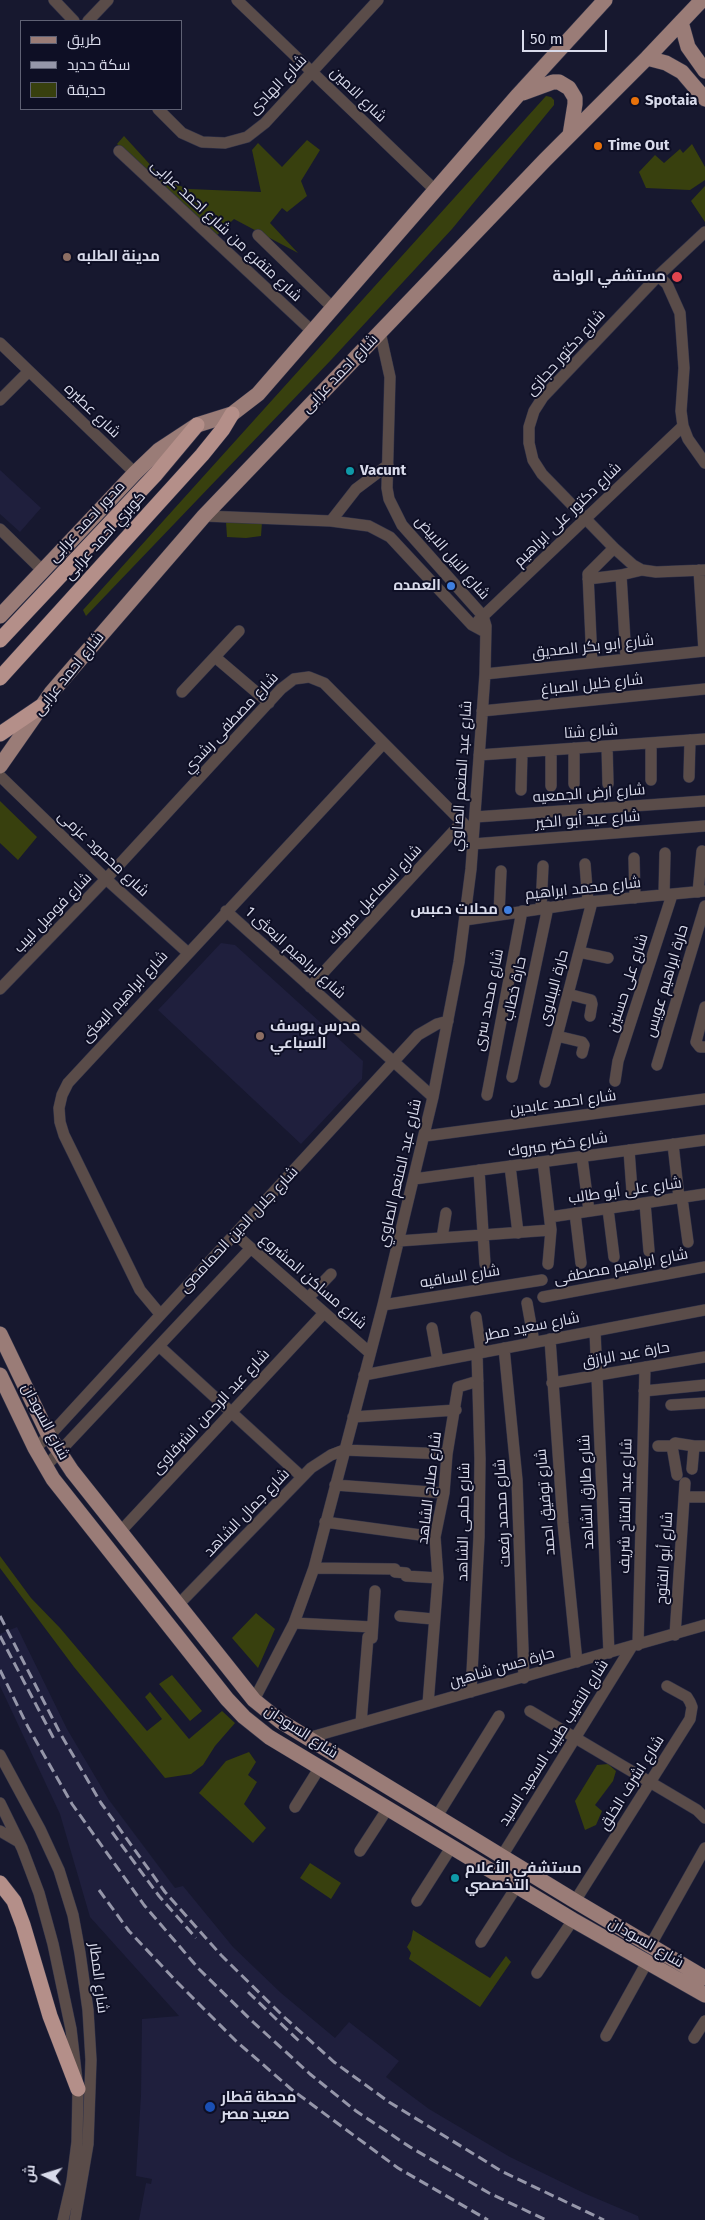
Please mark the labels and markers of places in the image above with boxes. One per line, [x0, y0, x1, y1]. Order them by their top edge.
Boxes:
place label: Spotaia [645, 92, 698, 110]
marker: Spotaia [629, 95, 641, 107]
place label: Time Out [608, 137, 670, 155]
marker: Time Out [592, 140, 604, 152]
place label: مدينة الطلبه [77, 248, 160, 266]
marker: مدينة الطلبه [61, 251, 73, 263]
place label: مستشفي الواحة [553, 268, 666, 286]
marker: مستشفي الواحة [670, 270, 684, 284]
place label: Vacunt [360, 462, 406, 480]
marker: Vacunt [344, 465, 356, 477]
place label: العمده [393, 577, 441, 595]
marker: العمده [445, 580, 457, 592]
place label: محلات دعبس [411, 901, 498, 919]
marker: محلات دعبس [502, 904, 514, 916]
place label: مدرس يوسف السباعي [270, 1018, 360, 1053]
marker: مدرس يوسف السباعي [254, 1030, 266, 1042]
place label: مستشفي الأعلام التخصصي [465, 1860, 582, 1895]
marker: مستشفي الأعلام التخصصي [449, 1872, 461, 1884]
place label: محطة قطار صعيد مصر [221, 2089, 297, 2124]
marker: محطة قطار صعيد مصر [203, 2100, 217, 2114]

